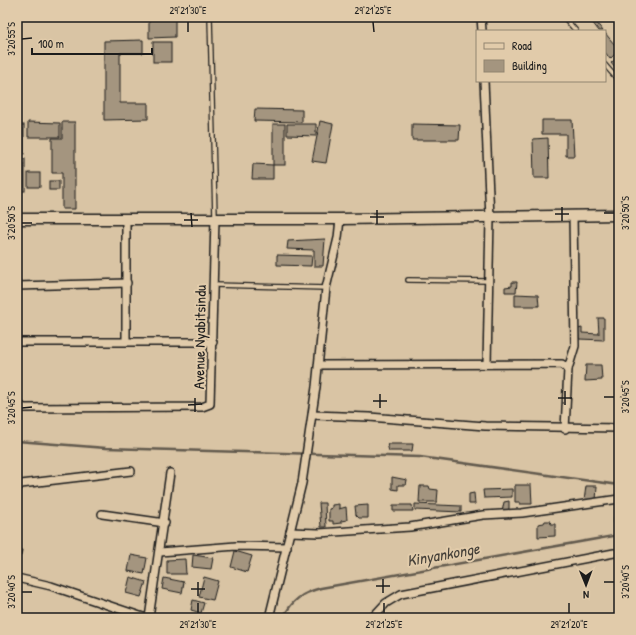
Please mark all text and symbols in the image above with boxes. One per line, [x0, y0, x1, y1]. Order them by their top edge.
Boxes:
text: 29°21'30"E [169, 4, 207, 17]
text: 29°21'25"E [355, 4, 392, 17]
text: 3°20'55"S [5, 22, 18, 56]
scale bar [32, 30, 152, 56]
legend [476, 30, 606, 82]
text: 100 m [38, 35, 64, 52]
text: Road [512, 37, 532, 54]
text: Building [512, 57, 547, 74]
text: 3°20'50"S [619, 196, 632, 230]
text: 3°20'50"S [5, 206, 18, 240]
street label: Avenue Nyabitsindu [188, 285, 211, 389]
text: 3°20'45"S [619, 380, 632, 414]
text: 3°20'45"S [5, 391, 18, 425]
water label: Kinyankonge [405, 537, 482, 571]
north arrow [566, 565, 606, 605]
text: 3°20'40"S [619, 565, 632, 599]
text: 3°20'40"S [5, 575, 18, 609]
text: N [583, 588, 589, 602]
text: 29°21'30"E [179, 618, 217, 631]
text: 29°21'25"E [366, 618, 403, 631]
text: 29°21'20"E [550, 618, 588, 631]

